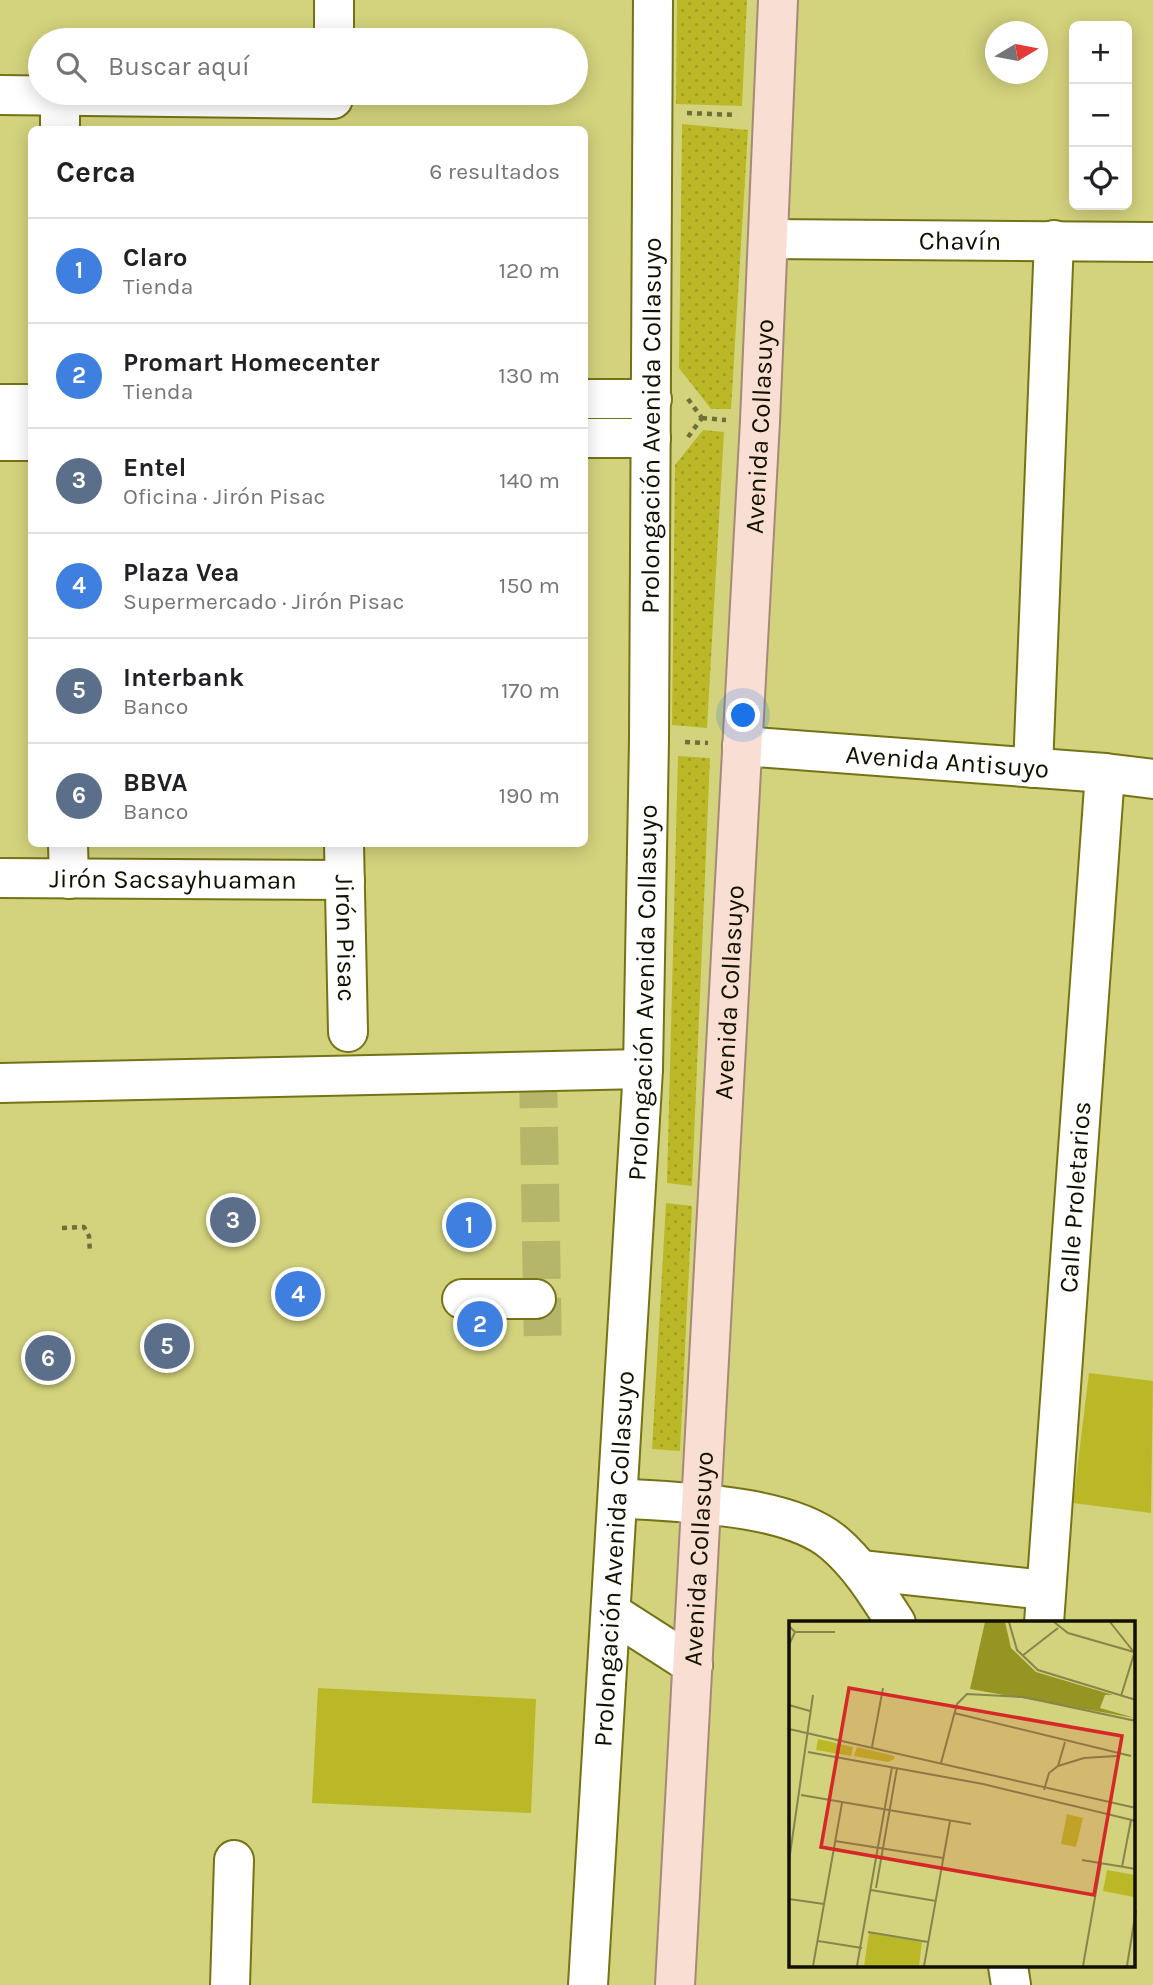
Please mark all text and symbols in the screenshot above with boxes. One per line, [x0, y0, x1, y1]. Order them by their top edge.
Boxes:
north arrow [985, 21, 1048, 84]
map controls [1069, 21, 1132, 210]
button: + [1069, 21, 1132, 84]
search box [28, 28, 588, 105]
icon: search [52, 48, 90, 86]
text: Buscar aquí [108, 51, 250, 82]
button: − [1069, 84, 1132, 147]
button: locate [1069, 147, 1132, 210]
text: Cerca [56, 154, 136, 190]
text: 6 resultados [429, 158, 560, 185]
street label: Chavín [919, 225, 1001, 256]
street label: Prolongación Avenida Collasuyo [634, 237, 667, 614]
text: Claro [123, 242, 188, 273]
text: 1 [75, 257, 83, 284]
text: 120 m [498, 257, 560, 284]
text: Tienda [123, 273, 193, 300]
street label: Avenida Collasuyo [738, 318, 780, 534]
text: Promart Homecenter [123, 347, 379, 378]
text: 2 [72, 362, 86, 389]
text: 130 m [498, 362, 560, 389]
text: Tienda [123, 378, 193, 405]
text: Entel [123, 452, 186, 483]
text: 3 [72, 467, 86, 494]
text: 140 m [499, 467, 560, 494]
text: Oficina · Jirón Pisac [123, 483, 325, 510]
text: Plaza Vea [123, 557, 240, 588]
text: 4 [72, 572, 86, 599]
text: 150 m [499, 572, 560, 599]
text: Supermercado · Jirón Pisac [123, 588, 404, 615]
text: Interbank [123, 662, 244, 693]
text: 5 [72, 677, 86, 704]
text: 170 m [501, 677, 560, 704]
text: Banco [123, 693, 188, 720]
your location [726, 698, 760, 732]
street label: Avenida Antisuyo [845, 738, 1050, 784]
text: BBVA [123, 767, 188, 798]
text: 6 [72, 782, 86, 809]
text: 190 m [498, 782, 560, 809]
text: Banco [123, 798, 188, 825]
street label: Prolongación Avenida Collasuyo [621, 804, 663, 1182]
street label: Jirón Sacsayhuaman [49, 863, 297, 895]
street label: Jirón Pisac [329, 874, 363, 1002]
street label: Avenida Collasuyo [708, 884, 750, 1101]
street label: Calle Proletarios [1052, 1100, 1097, 1294]
pin: 3 [210, 1194, 256, 1246]
pin: 1 [446, 1199, 492, 1251]
pin: 4 [275, 1268, 321, 1320]
pin: 2 [457, 1298, 503, 1350]
pin: 5 [144, 1320, 190, 1372]
pin: 6 [25, 1332, 71, 1384]
street label: Prolongación Avenida Collasuyo [587, 1370, 640, 1748]
street label: Avenida Collasuyo [677, 1450, 719, 1667]
inset map [789, 1621, 1136, 1968]

